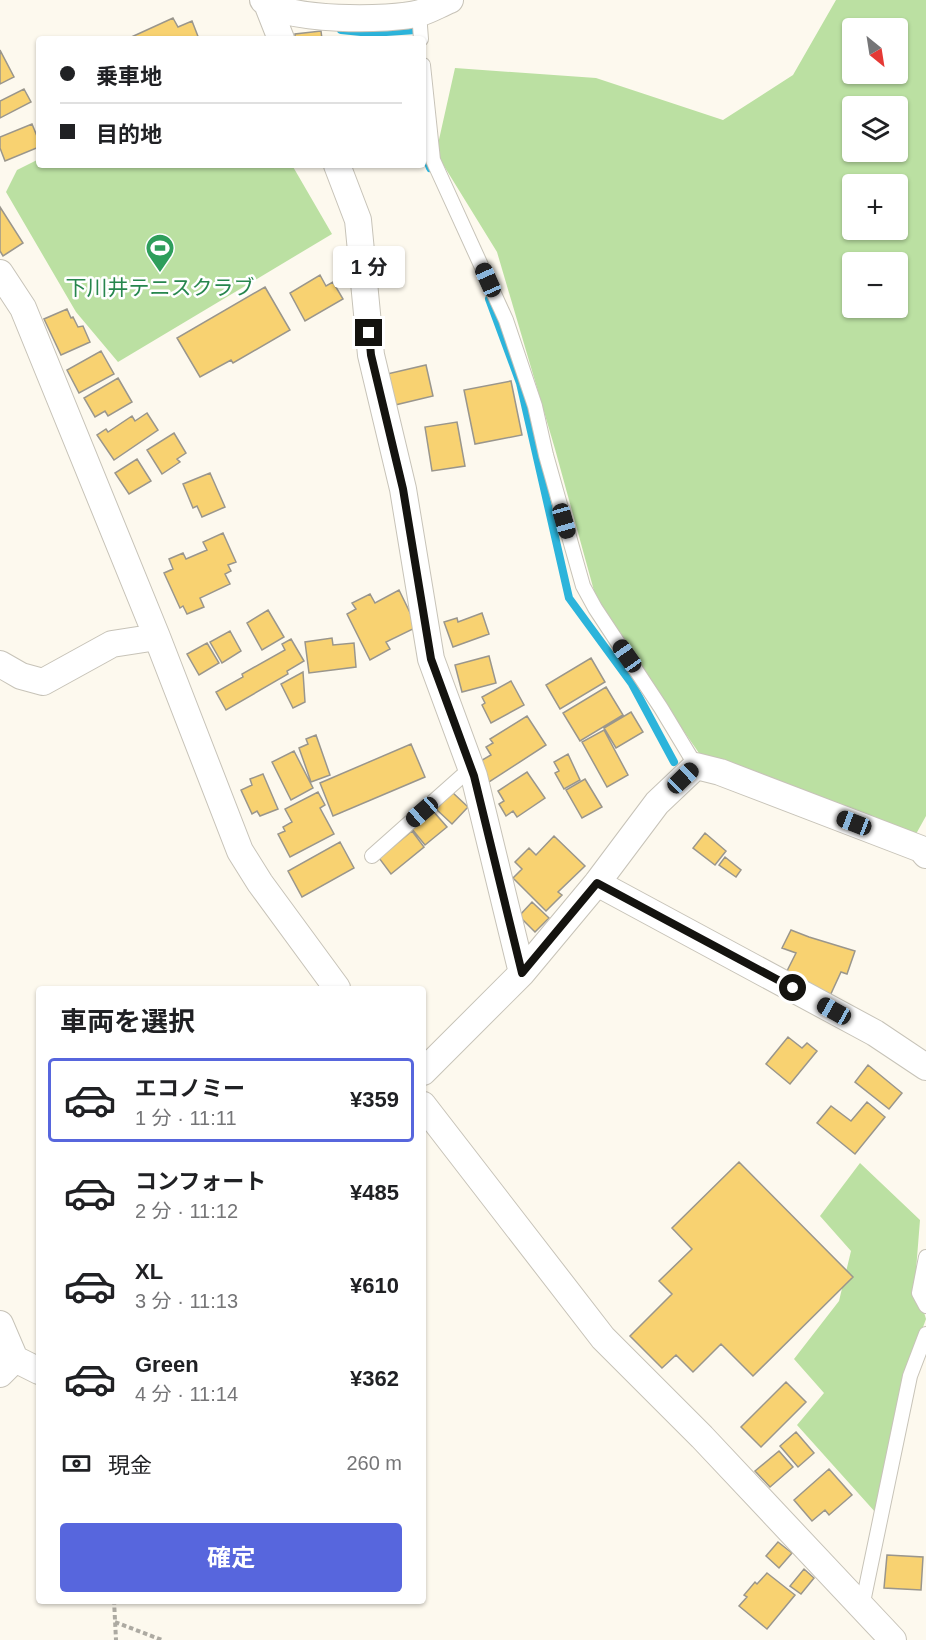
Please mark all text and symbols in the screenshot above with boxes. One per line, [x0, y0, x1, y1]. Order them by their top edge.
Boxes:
north arrow [842, 18, 908, 84]
map controls [842, 18, 908, 318]
text: 乗車地 [96, 64, 162, 89]
button: layers [842, 96, 908, 162]
text: 目的地 [96, 122, 162, 147]
button: + [842, 174, 908, 240]
sports icon: 下川井テニスクラブ [144, 232, 176, 274]
callout: 1 分 [333, 246, 405, 288]
button: − [842, 252, 908, 318]
text: 1 分 [351, 256, 387, 278]
car [472, 260, 504, 300]
place label: 下川井テニスクラブ [66, 276, 255, 299]
route end [355, 319, 382, 346]
car [550, 501, 578, 541]
car [609, 636, 645, 676]
car [664, 759, 702, 797]
car [403, 793, 441, 831]
car [834, 808, 874, 838]
route start [779, 974, 806, 1001]
car [814, 994, 854, 1028]
text: 車両を選択 [60, 1007, 195, 1037]
icon: car [63, 1073, 117, 1127]
text: エコノミー [135, 1076, 245, 1101]
text: ¥359 [350, 1087, 399, 1112]
text: 1 分 · 11:11 [135, 1107, 237, 1129]
icon: car [63, 1166, 117, 1220]
text: コンフォート [135, 1169, 266, 1194]
text: ¥485 [350, 1180, 399, 1205]
text: 2 分 · 11:12 [135, 1200, 238, 1222]
icon: car [63, 1259, 117, 1313]
text: XL [135, 1259, 163, 1284]
text: ¥610 [350, 1273, 399, 1298]
text: 3 分 · 11:13 [135, 1290, 238, 1312]
icon: car [63, 1352, 117, 1406]
text: Green [135, 1352, 199, 1377]
text: ¥362 [350, 1366, 399, 1391]
text: 4 分 · 11:14 [135, 1383, 238, 1405]
icon: cash [60, 1447, 93, 1480]
text: 260 m [346, 1452, 402, 1474]
text: 現金 [108, 1453, 152, 1478]
button: 確定 [60, 1523, 402, 1592]

